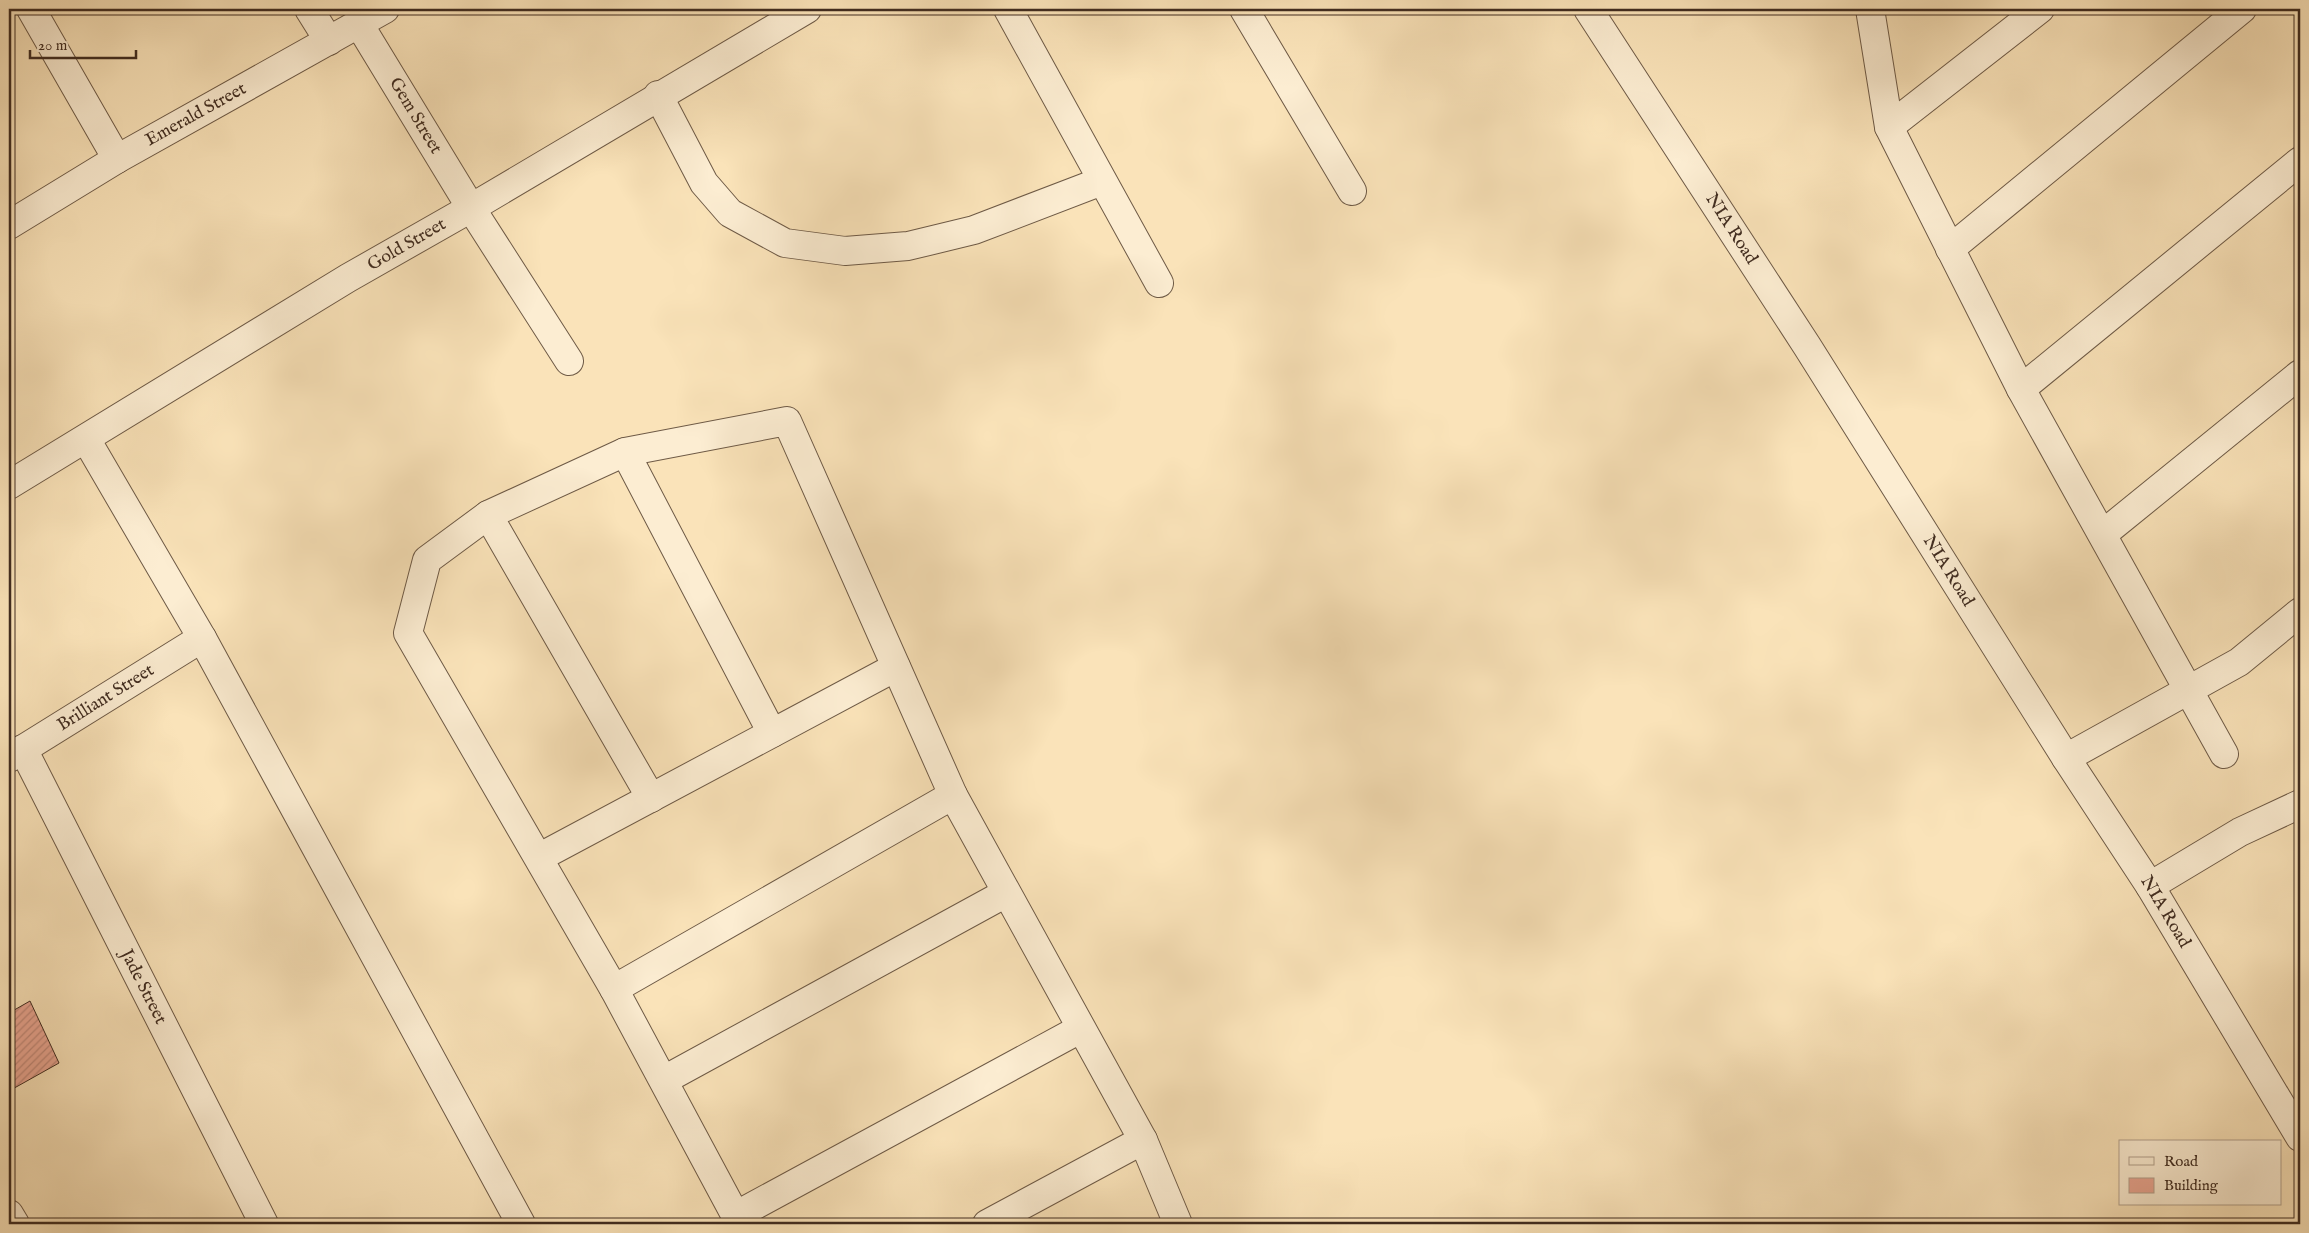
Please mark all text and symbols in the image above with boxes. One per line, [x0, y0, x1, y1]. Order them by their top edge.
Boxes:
scale bar [30, 28, 136, 60]
text: 20 m [38, 36, 68, 55]
street label: Gem Street [383, 74, 447, 158]
street label: Emerald Street [141, 78, 251, 152]
street label: NIA Road [1700, 189, 1763, 269]
street label: Gold Street [364, 213, 450, 277]
street label: NIA Road [1917, 531, 1979, 611]
street label: Brilliant Street [53, 659, 159, 737]
street label: NIA Road [2135, 872, 2196, 953]
street label: Jade Street [113, 944, 172, 1028]
legend [2119, 1140, 2282, 1206]
text: Road [2164, 1152, 2199, 1171]
text: Building [2164, 1176, 2219, 1195]

